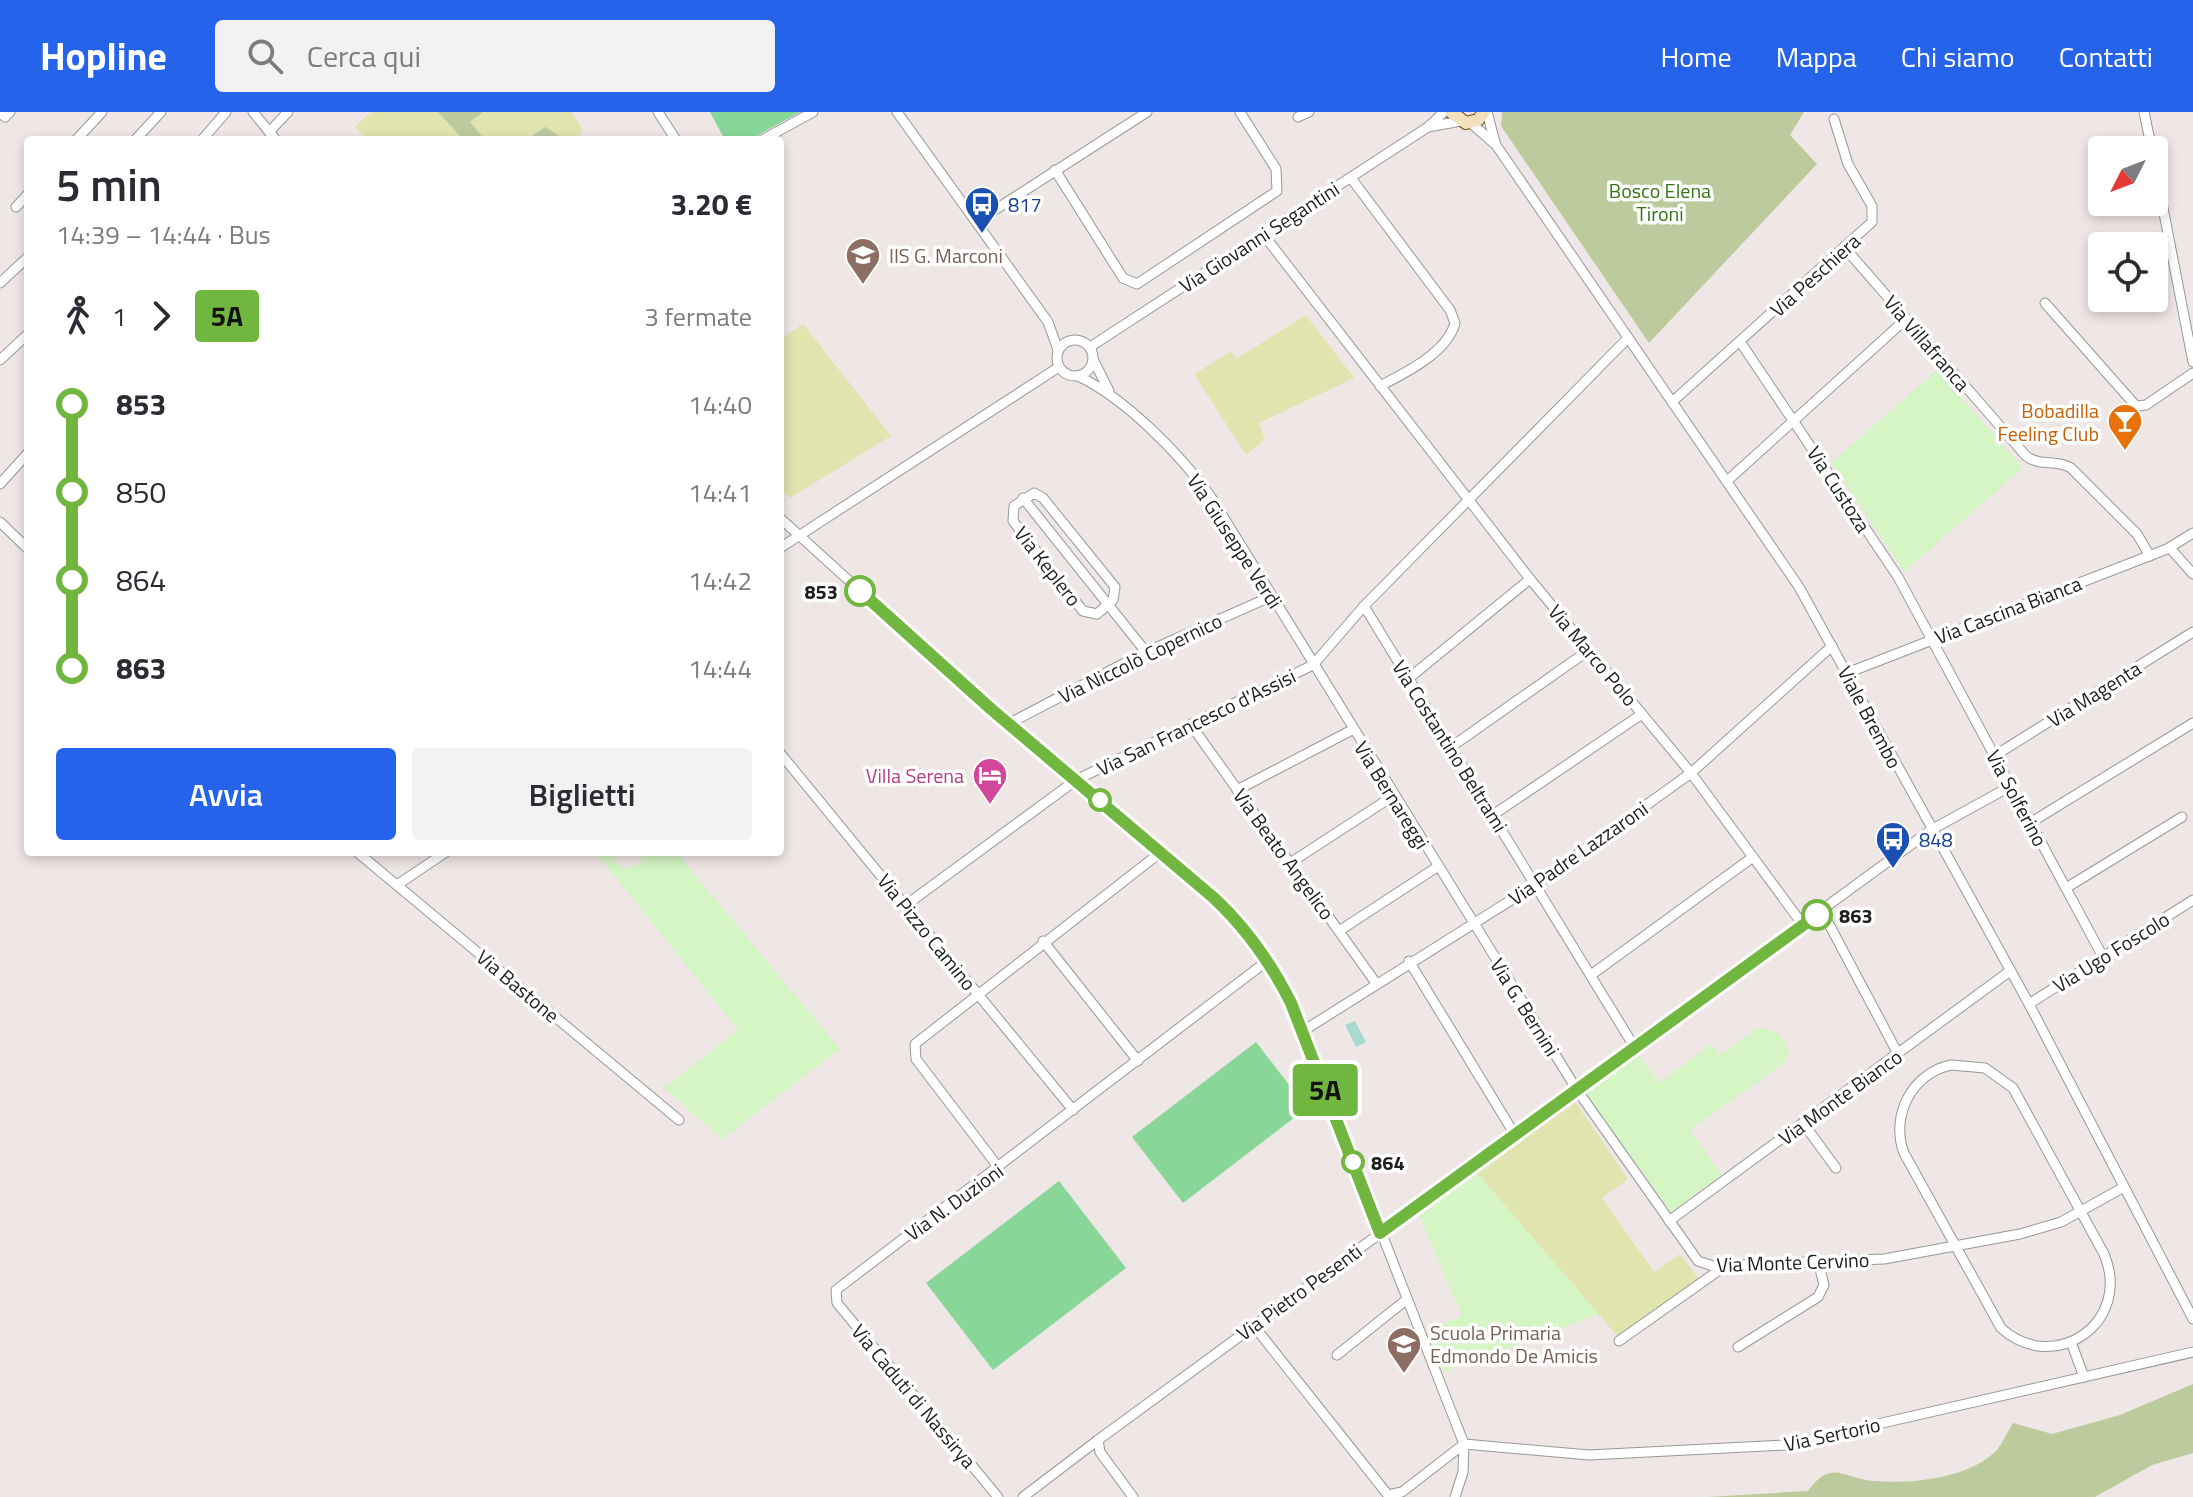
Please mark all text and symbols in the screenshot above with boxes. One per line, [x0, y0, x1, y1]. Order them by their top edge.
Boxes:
search box [215, 20, 775, 92]
text: Hopline [40, 27, 167, 85]
text: Cerca qui [307, 33, 421, 79]
icon: search [243, 34, 287, 78]
text: Home [1661, 35, 1732, 78]
text: Mappa [1776, 35, 1857, 78]
text: Chi siamo [1901, 35, 2015, 78]
text: Contatti [2059, 35, 2153, 78]
north arrow [2088, 136, 2168, 216]
map controls [2088, 136, 2168, 312]
text: 5 min [56, 151, 162, 218]
street label: Via Giovanni Segantini [1173, 173, 1345, 301]
park label: Bosco Elena Tironi [1609, 175, 1711, 229]
text: 3.20 € [671, 181, 752, 227]
bus stop icon: 817 [963, 185, 1001, 235]
place label: 817 [1008, 189, 1042, 220]
text: 14:39 – 14:44 · Bus [56, 215, 271, 254]
street label: Via Peschiera [1763, 226, 1867, 324]
button: locate [2088, 232, 2168, 312]
school or university icon: IIS G. Marconi [844, 236, 882, 286]
place label: IIS G. Marconi [889, 240, 1003, 271]
street label: Via Villafranca [1876, 288, 1978, 398]
icon: walk [56, 294, 100, 338]
icon: forward [139, 294, 183, 338]
text: 5A [211, 294, 243, 337]
text: 1 [112, 297, 127, 336]
text: 3 fermate [644, 297, 752, 336]
text: 853 [116, 381, 166, 427]
text: 14:40 [688, 385, 752, 424]
place label: Bobadilla Feeling Club [1998, 395, 2099, 449]
bar icon: Bobadilla Feeling Club [2106, 402, 2144, 452]
street label: Via Custoza [1799, 440, 1879, 538]
street label: Via Giuseppe Verdi [1180, 467, 1290, 615]
text: 850 [116, 469, 166, 515]
text: 14:41 [688, 473, 752, 512]
street label: Via Keplero [1007, 519, 1089, 613]
text: 864 [116, 557, 166, 603]
text: 14:42 [688, 561, 752, 600]
street label: Via Cascina Bianca [1930, 568, 2086, 652]
place label: 853 [804, 576, 838, 607]
marker: 853 [845, 576, 875, 606]
street label: Via Marco Polo [1541, 597, 1645, 713]
street label: Via Niccolò Copernico [1053, 605, 1227, 711]
text: 863 [116, 645, 166, 691]
text: 14:44 [688, 649, 752, 688]
street label: Via Magenta [2041, 653, 2147, 735]
street label: Via Costantino Beltrami [1384, 654, 1516, 838]
street label: Via San Francesco d'Assisi [1091, 660, 1301, 784]
street label: Viale Brembo [1830, 660, 1910, 774]
street label: Via Bernareggi [1346, 735, 1438, 855]
street label: Via Solferino [1979, 744, 2055, 852]
button: Avvia [56, 748, 396, 840]
button: Biglietti [412, 748, 752, 840]
hotel icon: Villa Serena [971, 756, 1009, 806]
place label: Villa Serena [866, 760, 964, 791]
street label: Via Beato Angelico [1226, 782, 1342, 926]
unlabelled marker [1089, 789, 1111, 811]
street label: Via Padre Lazzaroni [1502, 793, 1654, 913]
bus stop icon: 848 [1874, 820, 1912, 870]
place label: 848 [1919, 824, 1953, 855]
street label: Via Pizzo Camino [870, 867, 984, 997]
marker: 863 [1802, 900, 1832, 930]
place label: 863 [1839, 900, 1873, 931]
street label: Via Ugo Foscolo [2047, 904, 2175, 1000]
street label: Via Bastone [470, 942, 566, 1030]
street label: Via G. Bernini [1482, 952, 1568, 1062]
street label: Via Monte Bianco [1772, 1041, 1908, 1153]
line badge: 5A [1289, 1064, 1361, 1116]
text: 5A [1309, 1068, 1341, 1111]
place label: 864 [1371, 1147, 1405, 1178]
marker: 864 [1342, 1151, 1364, 1173]
street label: Via N. Duzioni [898, 1156, 1010, 1248]
street label: Via Pietro Pesenti [1230, 1236, 1368, 1348]
street label: Via Monte Cervino [1716, 1244, 1870, 1280]
street label: Via Caduti di Nassirya [844, 1317, 984, 1475]
place label: Scuola Primaria Edmondo De Amicis [1430, 1317, 1598, 1371]
school or university icon: Scuola Primaria Edmondo De Amicis [1385, 1325, 1423, 1375]
street label: Via Sertorio [1781, 1409, 1883, 1459]

